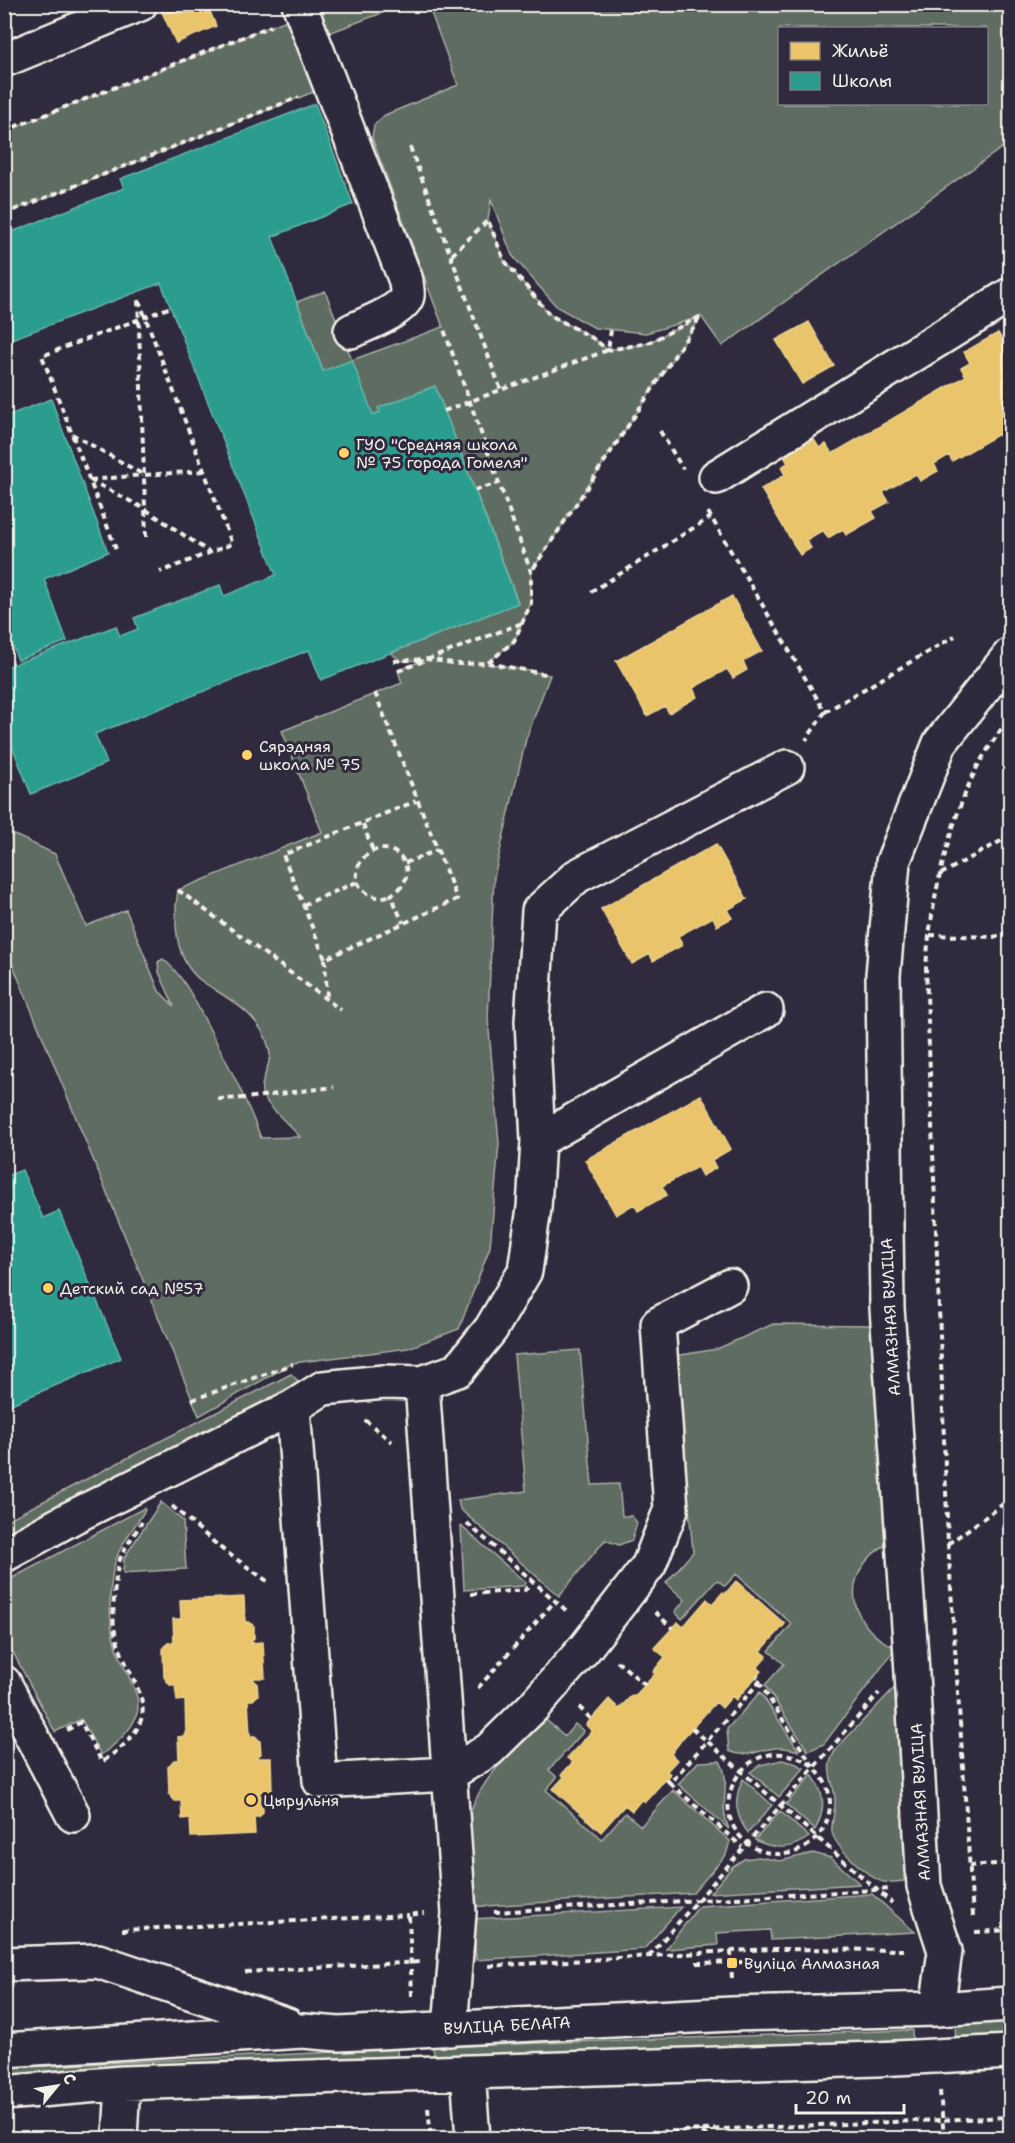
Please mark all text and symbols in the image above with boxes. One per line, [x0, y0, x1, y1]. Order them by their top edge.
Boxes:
legend [778, 27, 988, 105]
text: Жильё [832, 39, 889, 63]
text: Школы [832, 69, 892, 93]
place label: ГУО "Средняя школа № 75 города Гомеля" [356, 434, 528, 473]
marker: ГУО "Средняя школа № 75 города Гомеля" [337, 446, 351, 460]
place label: Сярэдняя школа № 75 [259, 736, 360, 775]
marker: Сярэдняя школа № 75 [240, 748, 254, 762]
street label: АЛМАЗНАЯ ВУЛІЦА [876, 1237, 905, 1397]
place label: Детский сад №57 [60, 1278, 204, 1299]
marker: Детский сад №57 [41, 1281, 55, 1295]
street label: АЛМАЗНАЯ ВУЛІЦА [906, 1722, 935, 1882]
place label: Цырульня [263, 1790, 339, 1811]
marker: Цырульня [244, 1793, 258, 1807]
place label: Вуліца Алмазная [744, 1953, 880, 1974]
marker: Вуліца Алмазная [725, 1956, 739, 1970]
street label: ВУЛІЦА БЕЛАГА [443, 2012, 571, 2039]
north arrow [27, 2056, 87, 2116]
text: С [58, 2069, 81, 2088]
scale bar [796, 2077, 904, 2115]
text: 20 m [805, 2086, 851, 2110]

